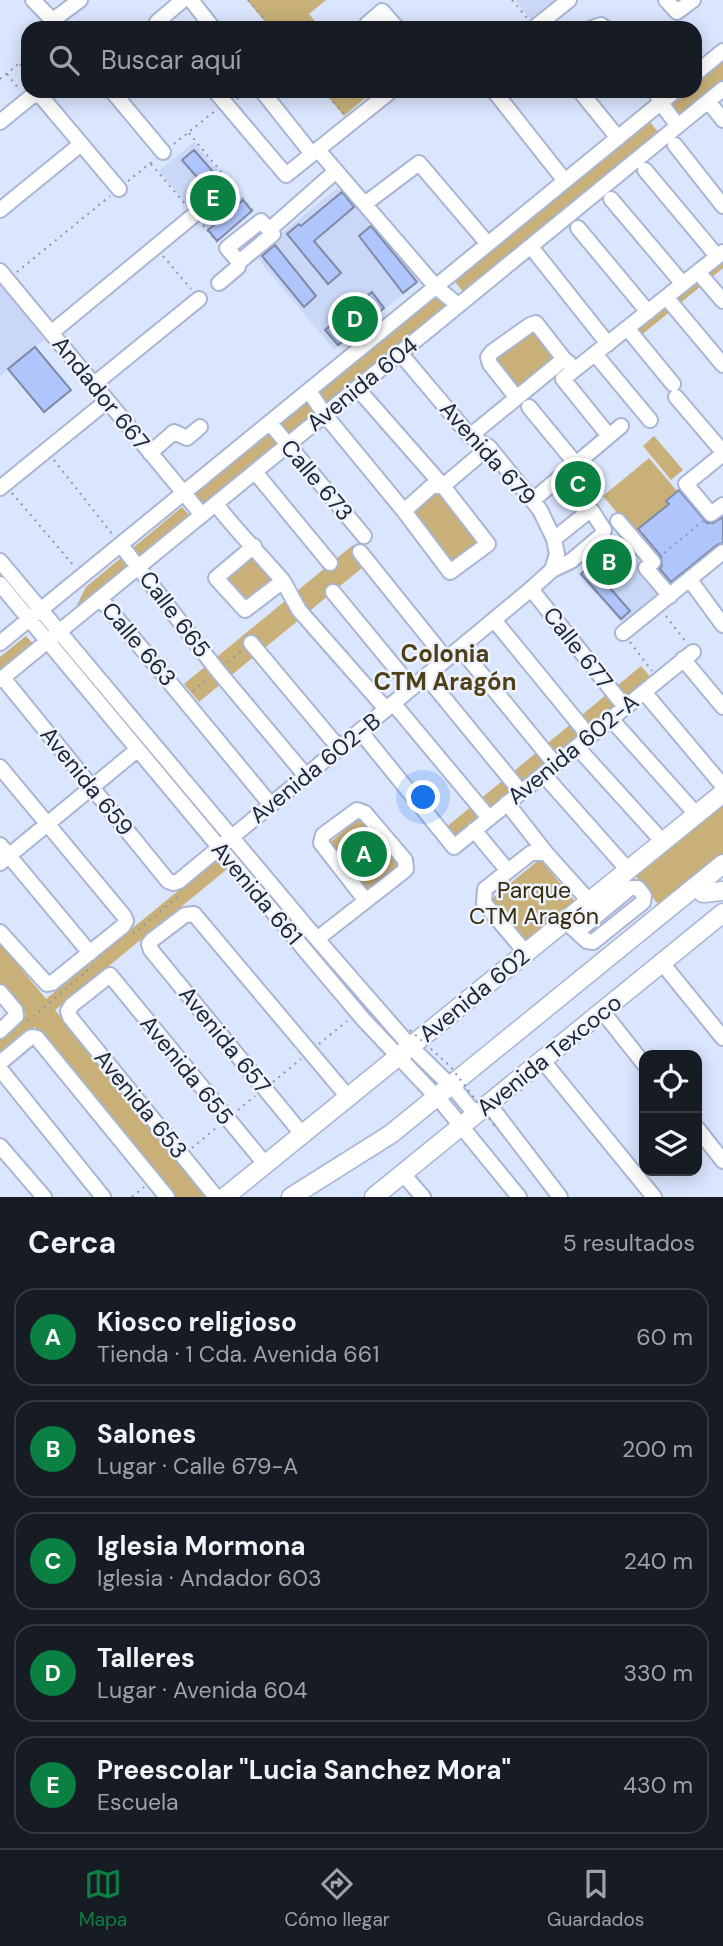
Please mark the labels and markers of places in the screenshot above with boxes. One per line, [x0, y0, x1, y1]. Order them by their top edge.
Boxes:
pin: E [190, 172, 236, 224]
pin: D [332, 293, 378, 345]
pin: C [555, 458, 601, 510]
pin: B [586, 536, 632, 588]
pin: A [341, 828, 387, 880]

